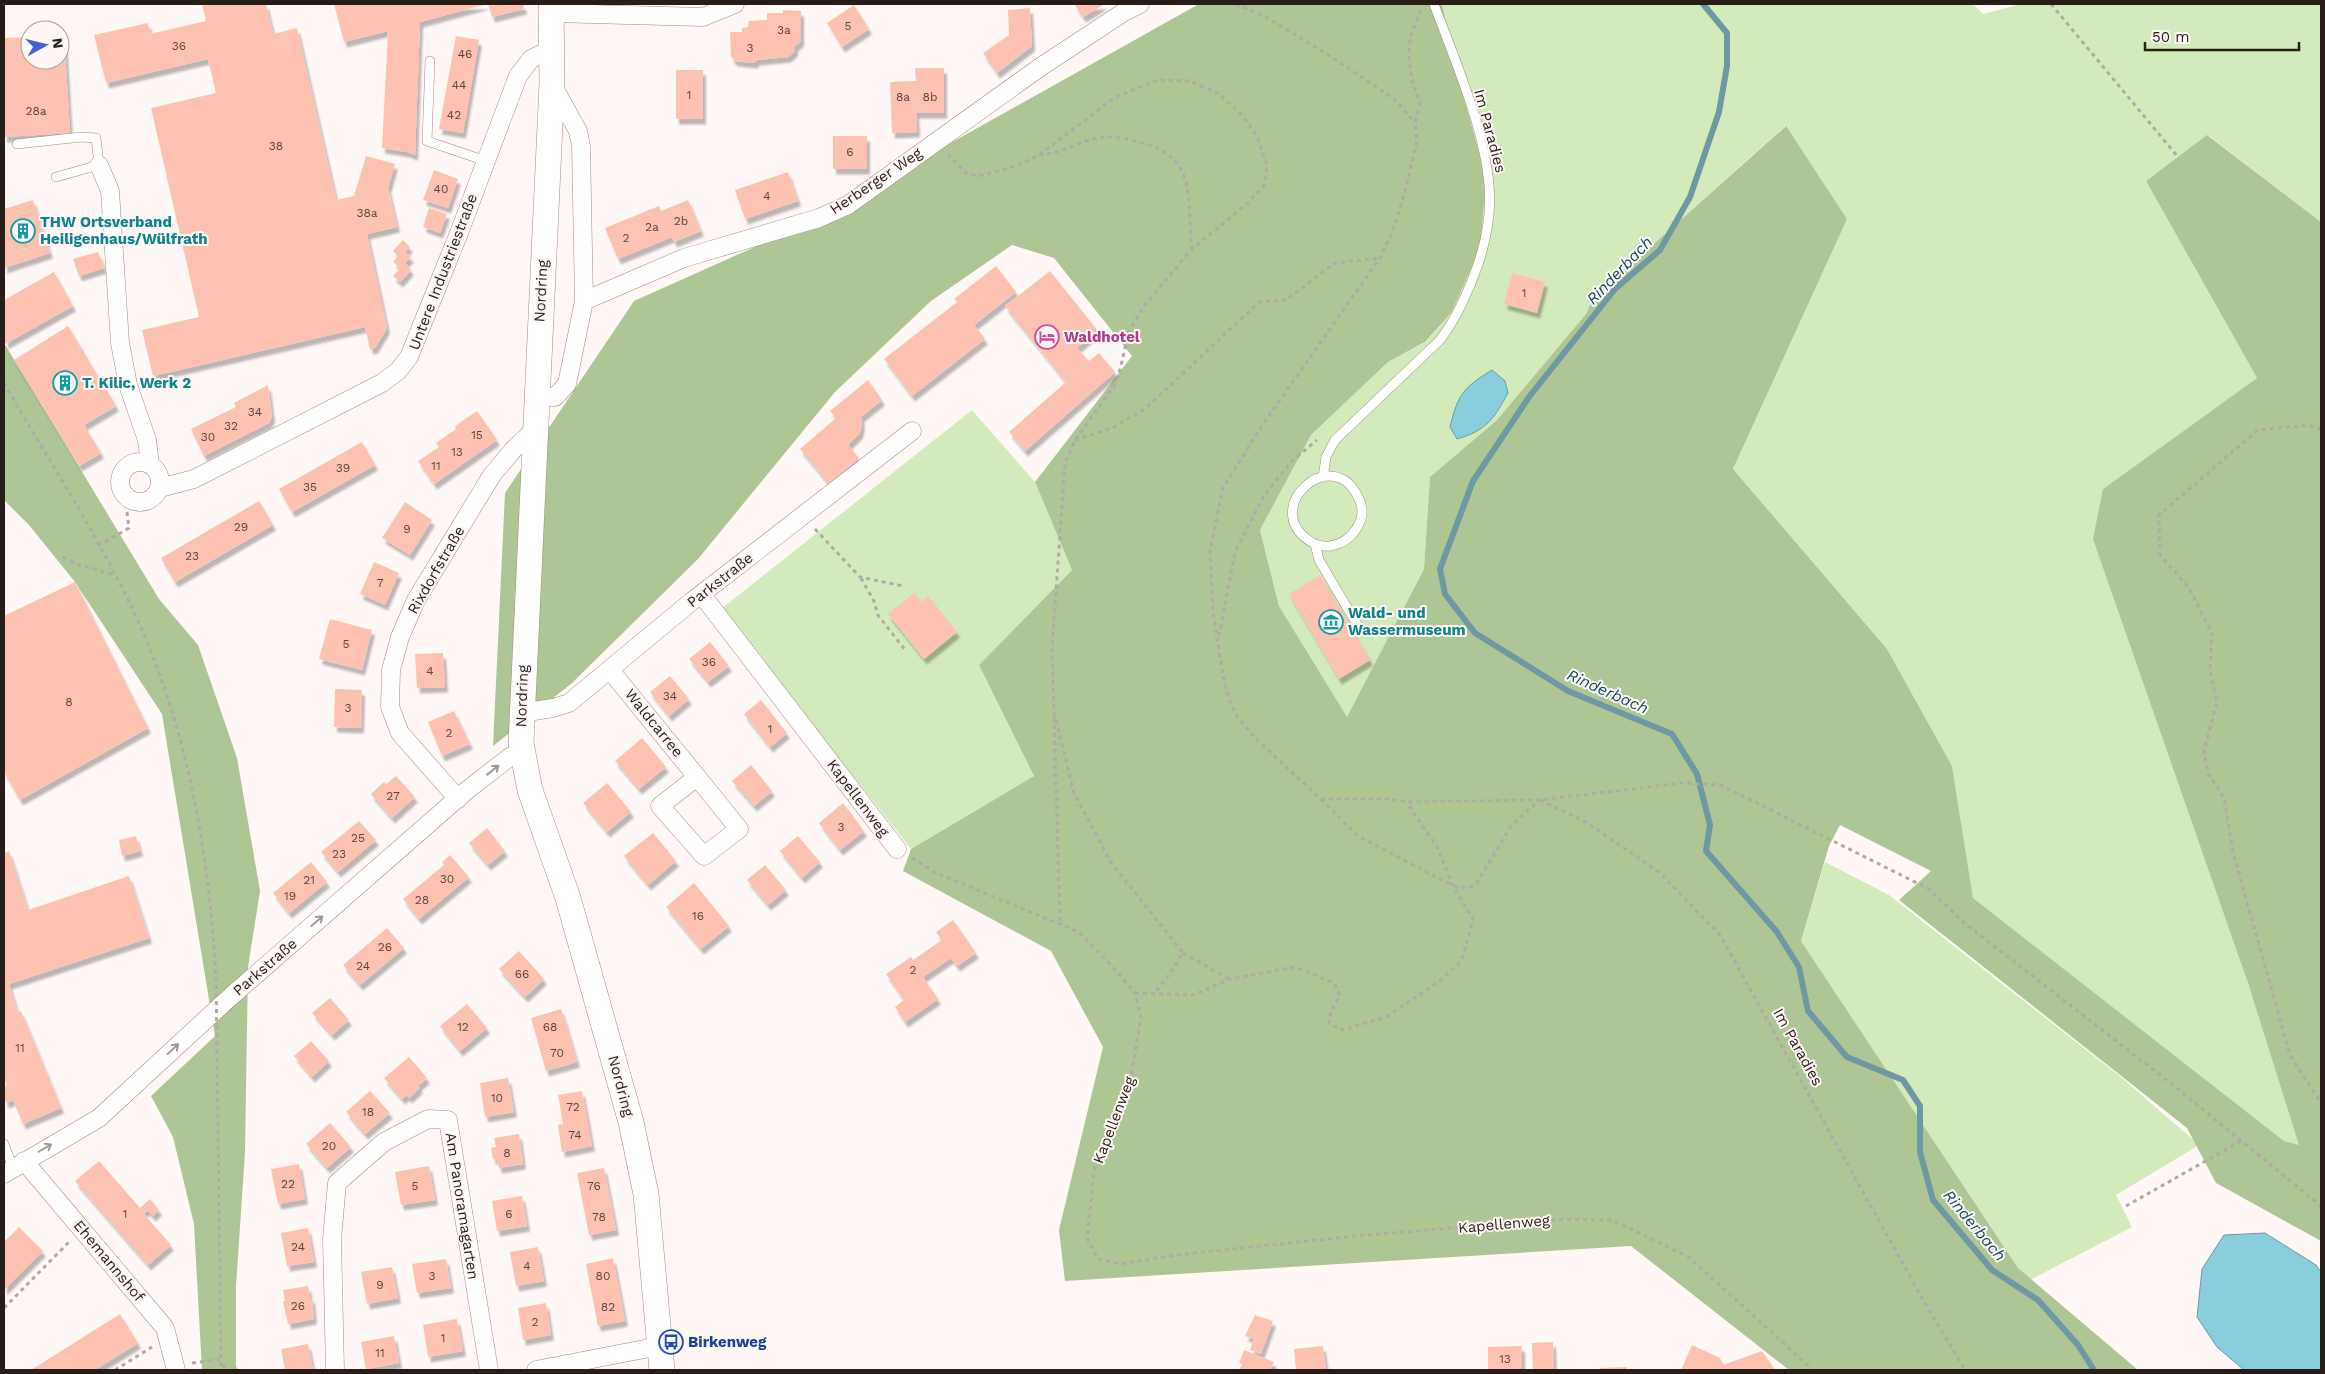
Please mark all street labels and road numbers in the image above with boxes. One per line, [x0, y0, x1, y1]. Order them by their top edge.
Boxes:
street label: Im Paradies [1470, 87, 1510, 175]
street label: Herberger Weg [827, 144, 925, 218]
street label: Untere Industriestraße [405, 191, 481, 353]
street label: Nordring [530, 259, 552, 323]
street label: Rixdorfstraße [404, 523, 468, 617]
street label: Parkstraße [683, 549, 757, 611]
street label: Nordring [512, 664, 532, 728]
street label: Waldcarree [621, 685, 687, 761]
street label: Kapellenweg [823, 756, 893, 840]
street label: Parkstraße [229, 934, 301, 1000]
street label: Im Paradies [1769, 1005, 1827, 1089]
street label: Nordring [604, 1053, 638, 1119]
street label: Kapellenweg [1089, 1074, 1139, 1166]
street label: Am Panoramagarten [441, 1131, 483, 1281]
street label: Kapellenweg [1457, 1211, 1551, 1237]
street label: Ehemannshof [70, 1217, 148, 1305]

